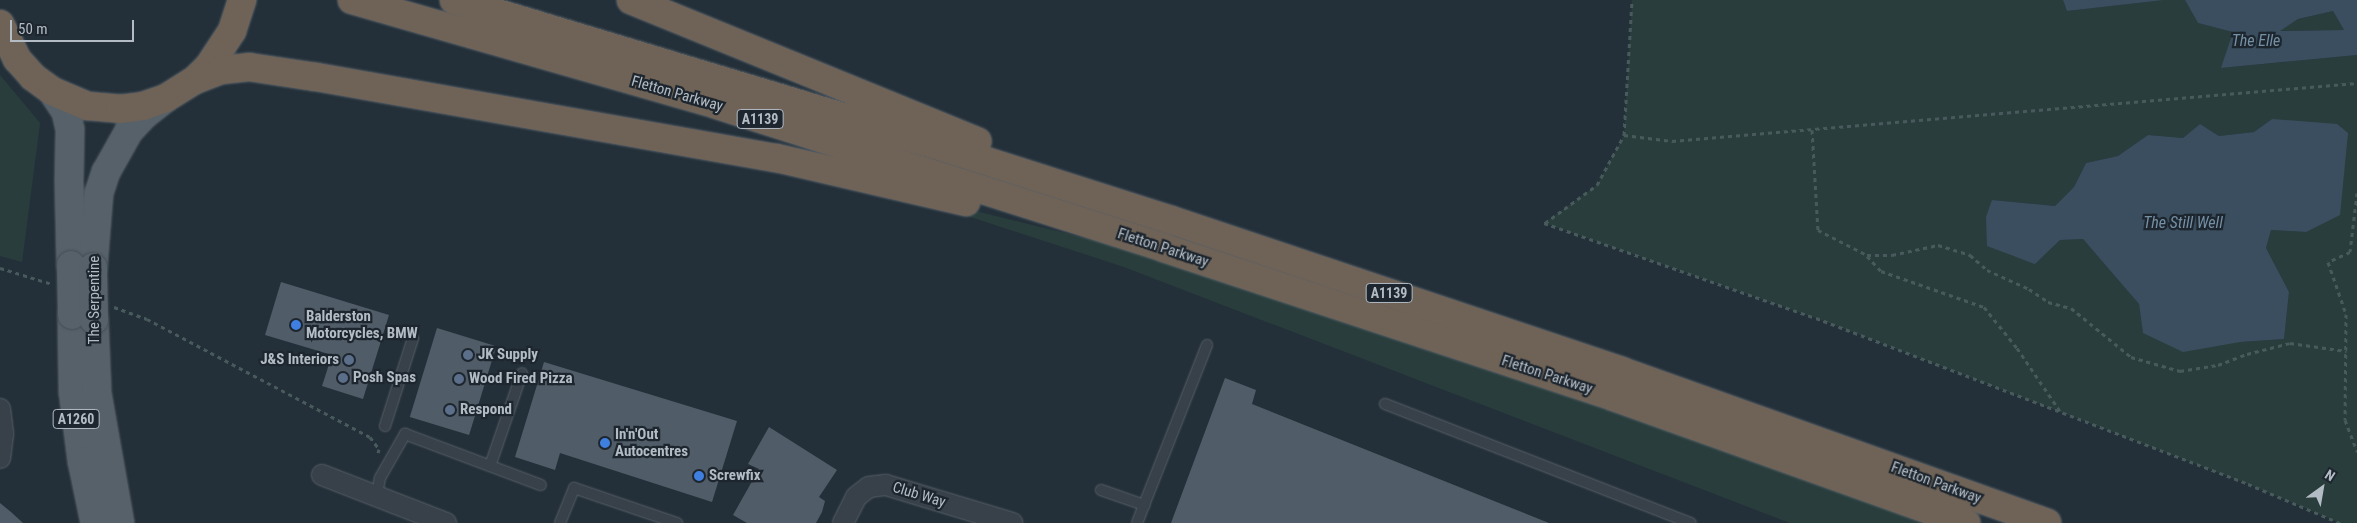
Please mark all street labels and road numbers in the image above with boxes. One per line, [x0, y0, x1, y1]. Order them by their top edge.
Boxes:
street label: Fletton Parkway [629, 72, 725, 116]
road number: A1139 [736, 108, 784, 130]
street label: Fletton Parkway [1115, 225, 1211, 271]
street label: The Serpentine [86, 256, 104, 344]
road number: A1139 [1365, 282, 1413, 304]
street label: Fletton Parkway [1499, 352, 1595, 398]
road number: A1260 [52, 408, 100, 430]
street label: Fletton Parkway [1889, 458, 1983, 508]
street label: Club Way [890, 478, 948, 512]

